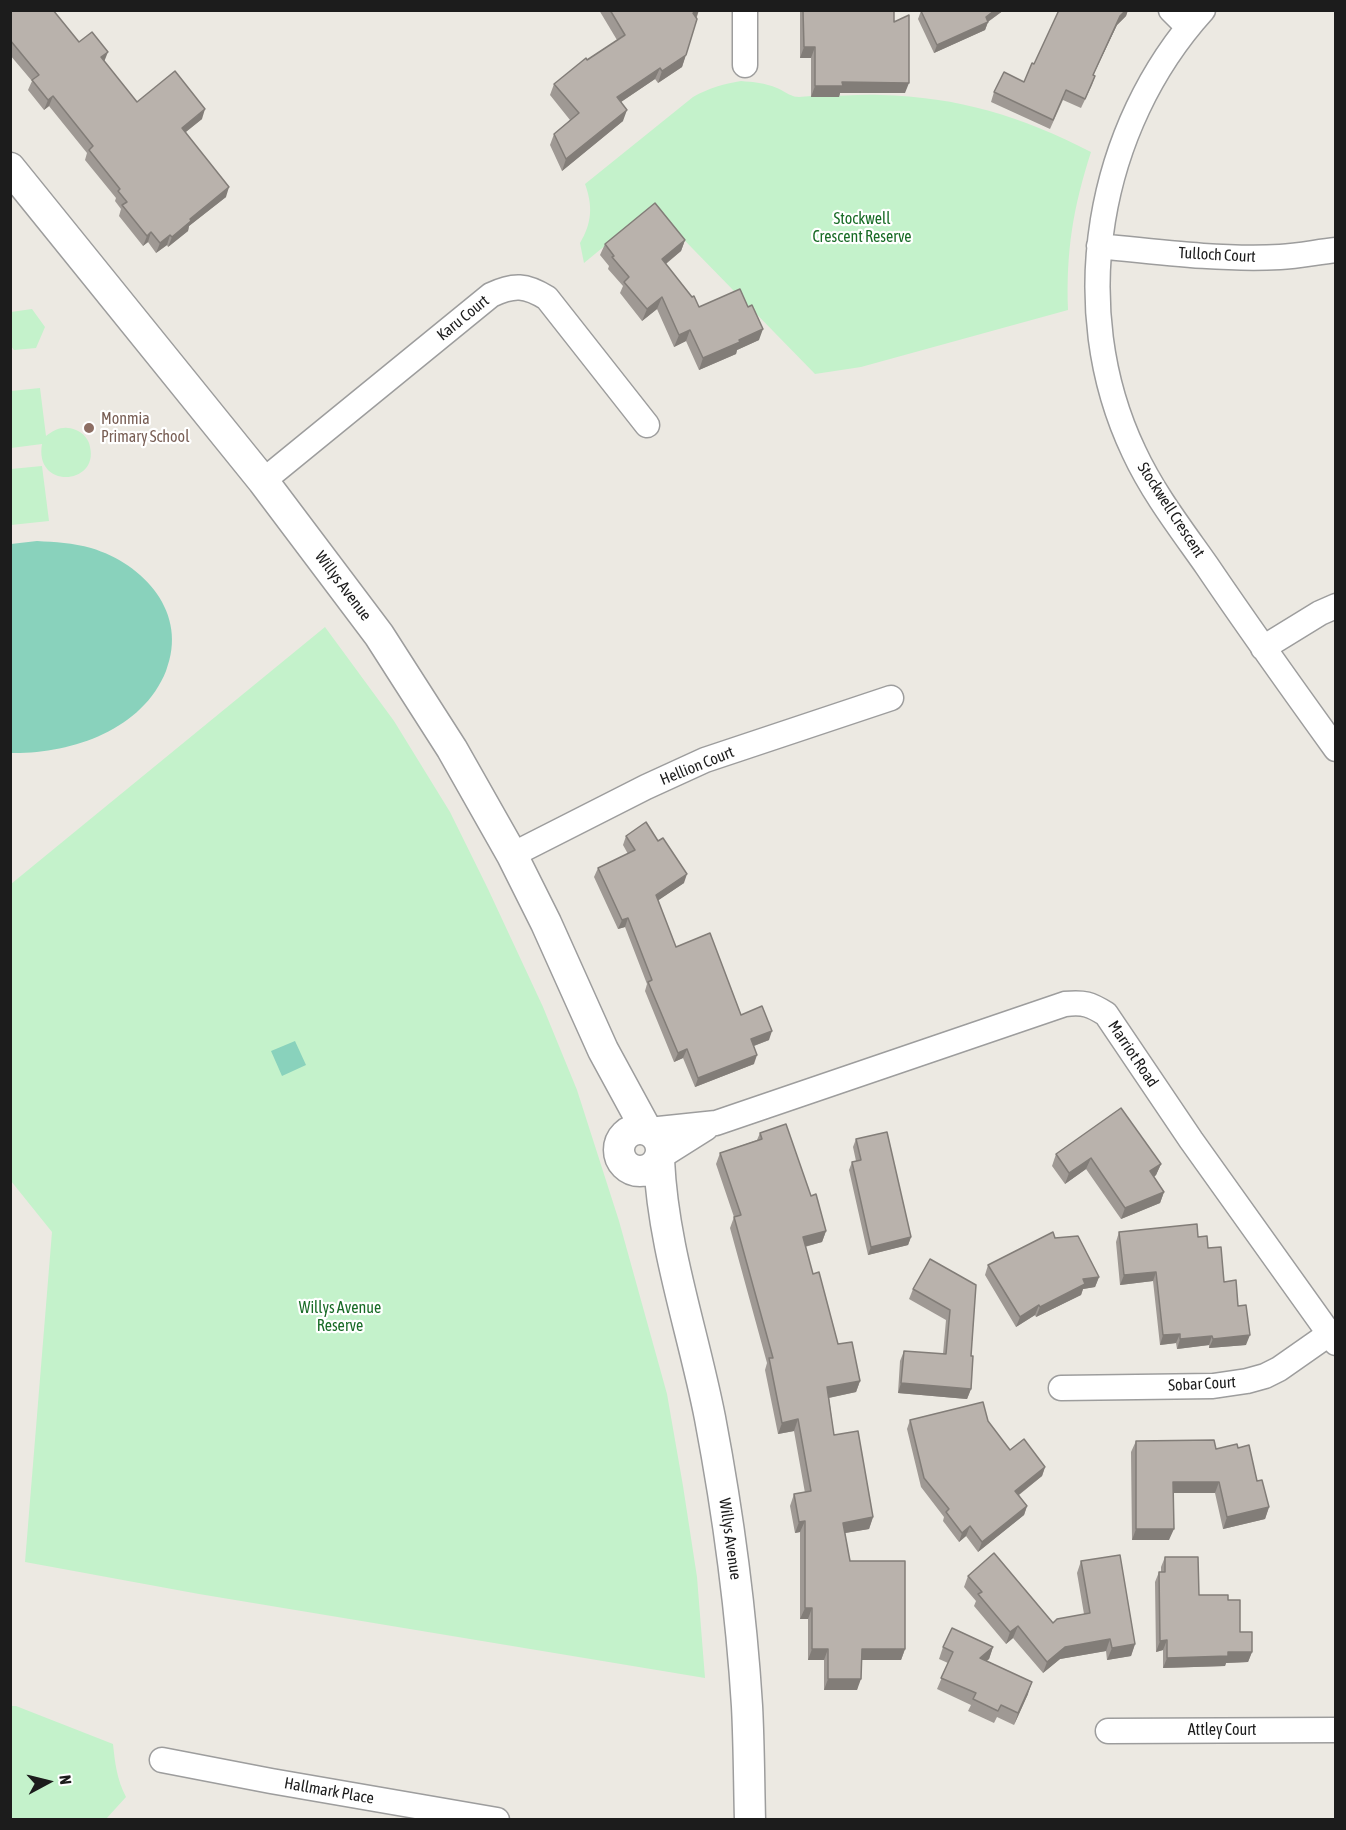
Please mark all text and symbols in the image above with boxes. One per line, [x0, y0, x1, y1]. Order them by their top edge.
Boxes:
park label: Stockwell Crescent Reserve [812, 209, 912, 247]
street label: Tulloch Court [1178, 243, 1256, 267]
street label: Karu Court [433, 291, 493, 345]
place label: Monmia Primary School [101, 409, 189, 447]
marker: Monmia Primary School [82, 421, 96, 435]
street label: Stockwell Crescent [1133, 459, 1209, 561]
street label: Willys Avenue [311, 547, 375, 625]
street label: Hellion Court [657, 743, 737, 789]
street label: Marriot Road [1104, 1017, 1162, 1091]
park label: Willys Avenue Reserve [299, 1298, 381, 1336]
street label: Sobar Court [1168, 1373, 1236, 1395]
street label: Willys Avenue [715, 1497, 745, 1581]
street label: Attley Court [1188, 1720, 1256, 1740]
north arrow [18, 1752, 78, 1812]
text: N [56, 1774, 75, 1786]
street label: Hallmark Place [283, 1774, 375, 1808]

